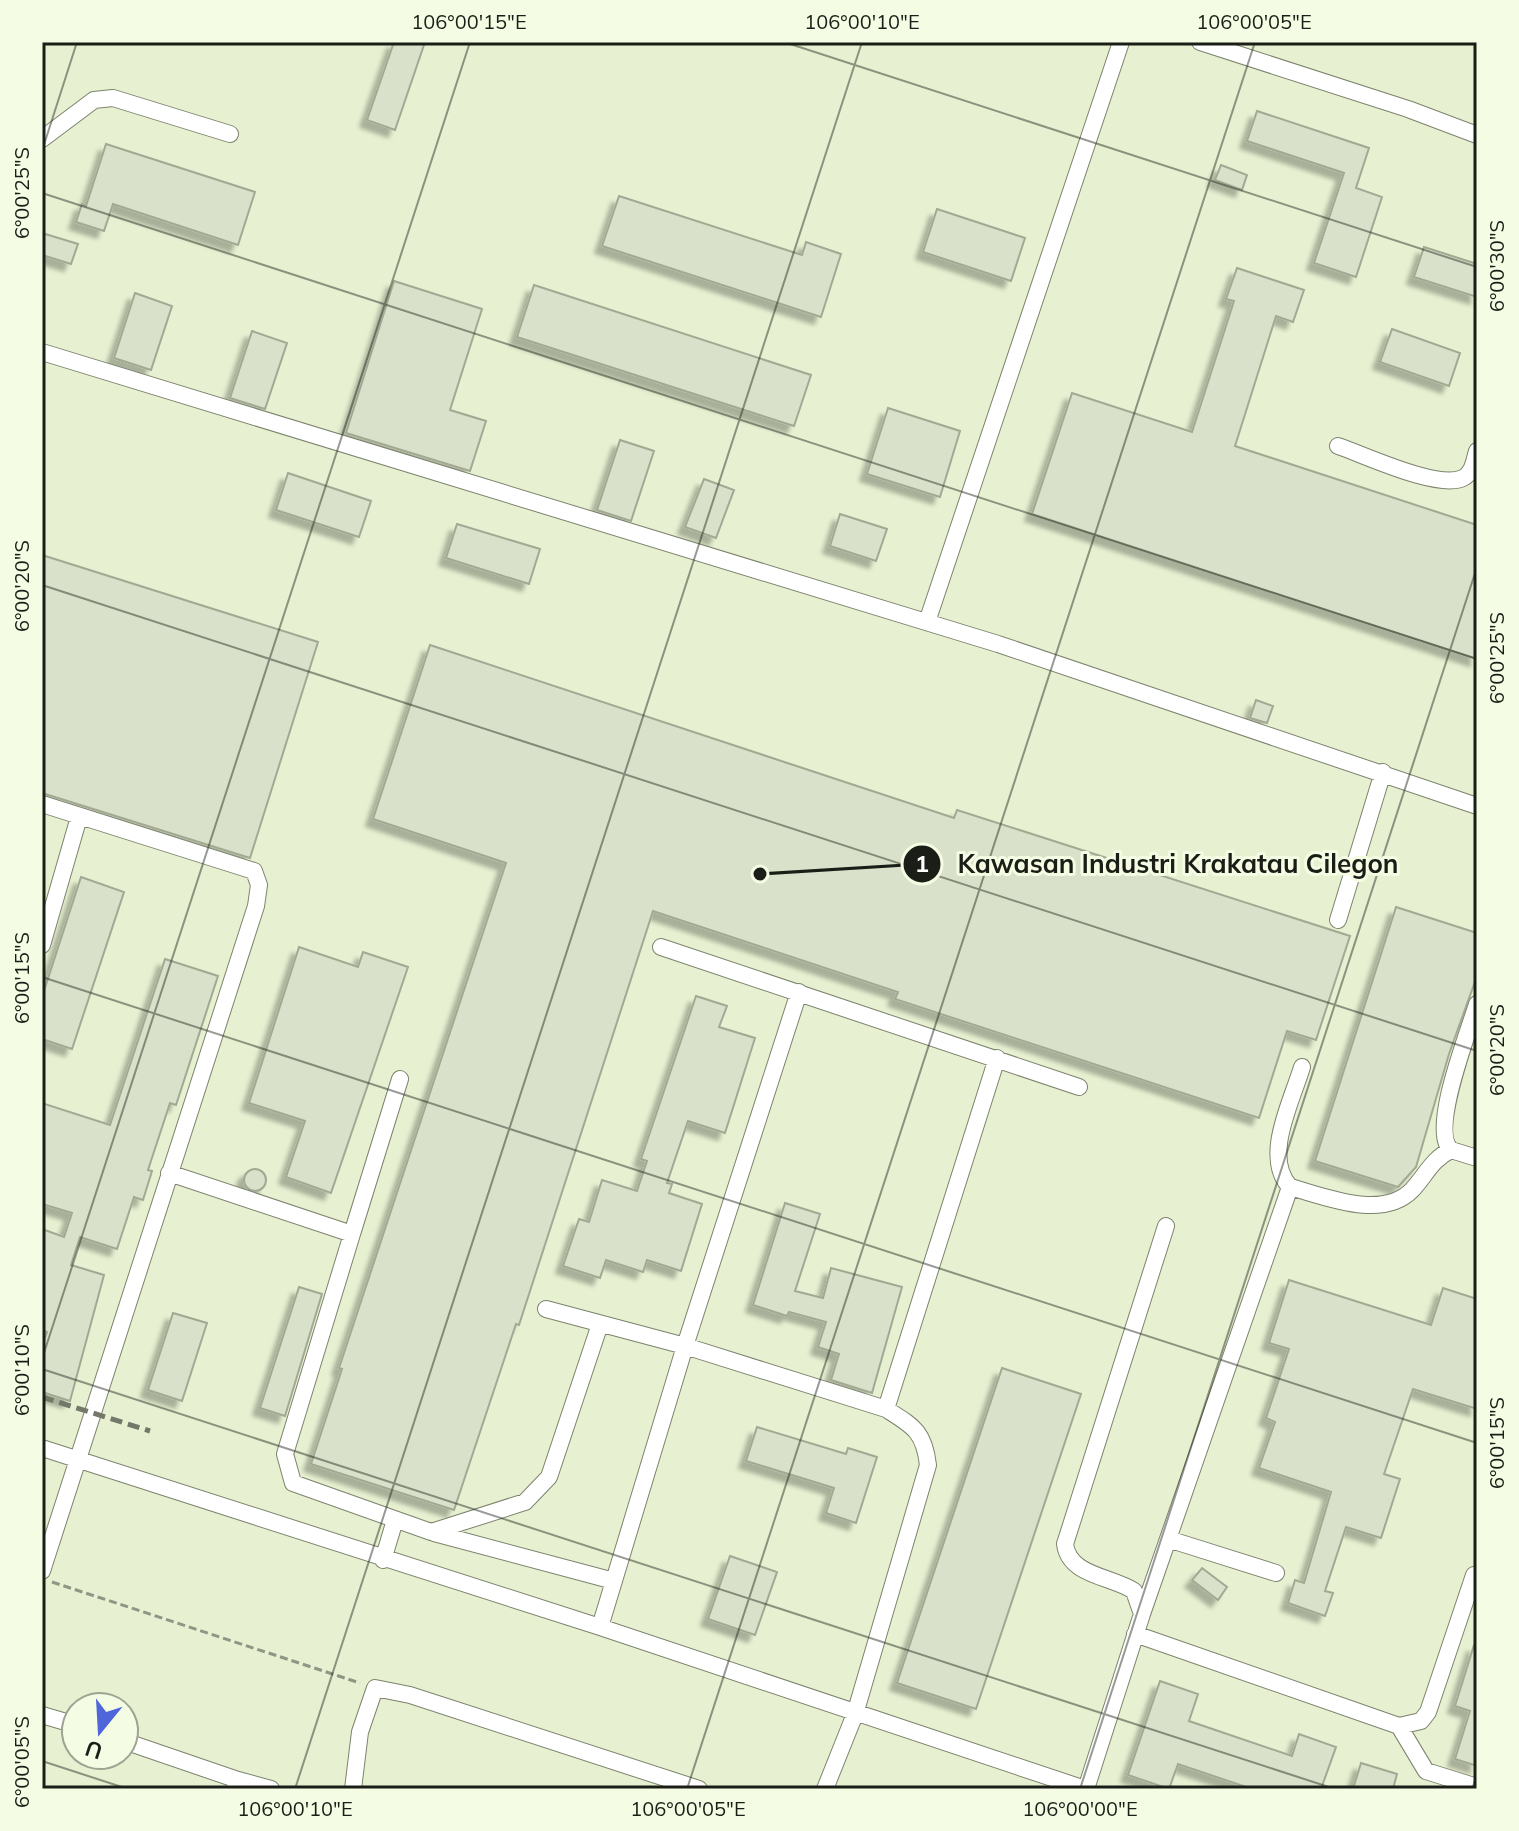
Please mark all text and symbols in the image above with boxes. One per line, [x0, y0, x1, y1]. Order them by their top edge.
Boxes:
text: 106°00'15"E [411, 9, 527, 34]
text: 106°00'10"E [804, 9, 920, 34]
text: 106°00'05"E [1196, 9, 1312, 34]
text: 6°00'25"S [9, 147, 34, 239]
text: 6°00'30"S [1484, 220, 1509, 312]
text: 6°00'20"S [9, 540, 34, 632]
text: 6°00'25"S [1484, 612, 1509, 704]
callout: Kawasan Industri Krakatau Cilegon [902, 839, 1415, 889]
text: Kawasan Industri Krakatau Cilegon [958, 847, 1398, 880]
text: 1 [915, 848, 929, 878]
text: 6°00'15"S [9, 932, 34, 1024]
text: 6°00'20"S [1484, 1004, 1509, 1096]
text: 6°00'10"S [9, 1324, 34, 1416]
text: 6°00'15"S [1484, 1397, 1509, 1489]
north arrow [60, 1691, 140, 1771]
text: 6°00'05"S [9, 1716, 34, 1808]
text: U [82, 1734, 106, 1766]
text: 106°00'10"E [237, 1796, 353, 1821]
text: 106°00'05"E [630, 1796, 746, 1821]
text: 106°00'00"E [1022, 1796, 1138, 1821]

